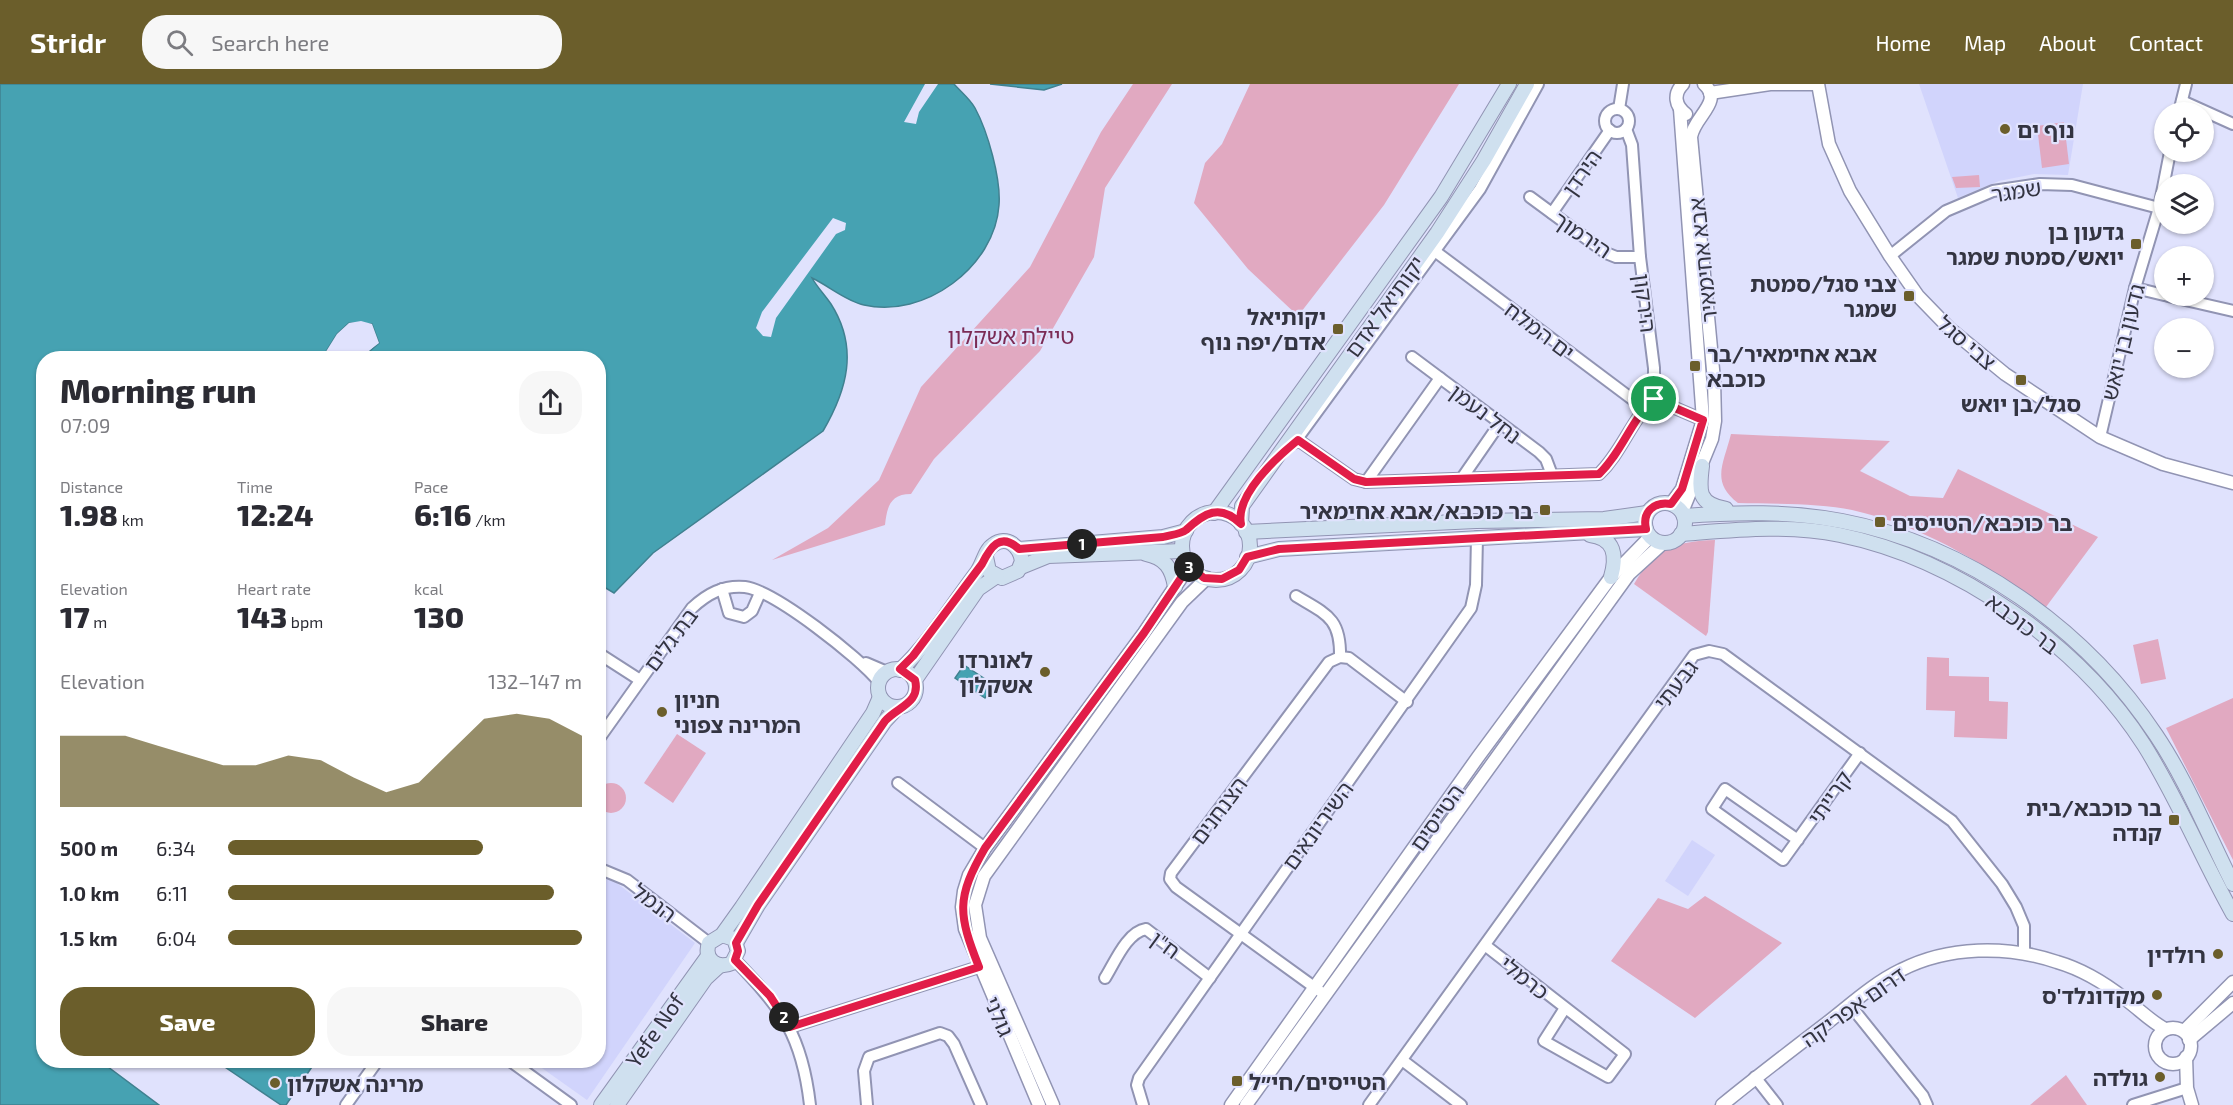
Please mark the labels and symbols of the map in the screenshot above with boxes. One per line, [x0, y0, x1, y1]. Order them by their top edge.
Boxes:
place label: נוף ים [2017, 116, 2075, 142]
marker: נוף ים [1998, 122, 2012, 136]
street label: הירדן [1556, 144, 1606, 200]
street label: שמגר [1989, 173, 2043, 207]
street label: אבא אחימאיר [1682, 196, 1721, 324]
street label: הירמוך [1549, 205, 1617, 263]
place label: גדעון בן יואש/סמטת שמגר [1946, 218, 2124, 269]
marker: גדעון בן יואש/סמטת שמגר [2129, 237, 2143, 251]
street label: יקותיאל אדם [1339, 250, 1429, 362]
place label: צבי סגל/סמטת שמגר [1750, 270, 1897, 321]
street label: הירקון [1630, 272, 1662, 334]
street label: גדעון בן יואש [2095, 281, 2149, 403]
marker: צבי סגל/סמטת שמגר [1902, 289, 1916, 303]
street label: ים המלח [1500, 295, 1580, 365]
place label: יקותיאל אדם/יפה נוף [1201, 303, 1326, 354]
street label: צבי סגל [1932, 309, 2002, 375]
park label: טיילת אשקלון [948, 322, 1074, 348]
marker: יקותיאל אדם/יפה נוף [1331, 322, 1345, 336]
place label: אבא אחימאיר/בר כוכבא [1707, 340, 1877, 391]
marker: אבא אחימאיר/בר כוכבא [1688, 359, 1702, 373]
pin [1628, 373, 1679, 424]
marker: סגל/בן יואש [2014, 373, 2028, 387]
street label: נחל נעמן [1445, 378, 1527, 448]
place label: סגל/בן יואש [1961, 390, 2081, 416]
place label: בר כוכבא/אבא אחימאיר [1300, 497, 1533, 523]
marker: בר כוכבא/אבא אחימאיר [1538, 503, 1552, 517]
place label: בר כוכבא/הטייסים [1892, 509, 2073, 535]
marker: בר כוכבא/הטייסים [1873, 515, 1887, 529]
pin: 1 [1067, 529, 1097, 559]
pin: 3 [1174, 552, 1204, 582]
street label: בר כוכבא [1982, 587, 2064, 659]
street label: בת גלים [638, 602, 702, 676]
place label: לאונרדו אשקלון [958, 646, 1033, 697]
street label: גבעתי [1648, 654, 1702, 714]
marker: לאונרדו אשקלון [1038, 665, 1052, 679]
place label: חניון המרינה צפוני [674, 686, 801, 737]
marker: חניון המרינה צפוני [655, 705, 669, 719]
street label: קרייתי [1801, 765, 1857, 829]
street label: הצנחנים [1184, 771, 1252, 849]
street label: השיריונאים [1276, 776, 1358, 874]
street label: הטייסים [1404, 779, 1468, 855]
place label: בר כוכבא/בית קנדה [2026, 794, 2162, 845]
marker: בר כוכבא/בית קנדה [2167, 813, 2181, 827]
street label: הנמל [628, 877, 682, 927]
street label: ח"ן [1146, 925, 1186, 963]
place label: רולדין [2147, 941, 2206, 967]
marker: רולדין [2211, 947, 2225, 961]
street label: כרמלי [1495, 950, 1555, 1004]
street label: דרום אפריקה [1796, 961, 1910, 1051]
place label: מקדונלד'ס [2042, 982, 2145, 1008]
street label: Yefe Nof [619, 988, 689, 1072]
marker: מקדונלד'ס [2150, 988, 2164, 1002]
street label: גולני [980, 992, 1020, 1040]
pin: 2 [769, 1002, 799, 1032]
place label: גולדה [2093, 1064, 2148, 1090]
place label: הטייסים/חי״ל [1249, 1068, 1386, 1094]
place label: מרינה אשקלון [287, 1070, 423, 1096]
marker: גולדה [2153, 1070, 2167, 1084]
marker: הטייסים/חי״ל [1230, 1074, 1244, 1088]
marker: מרינה אשקלון [268, 1076, 282, 1090]

